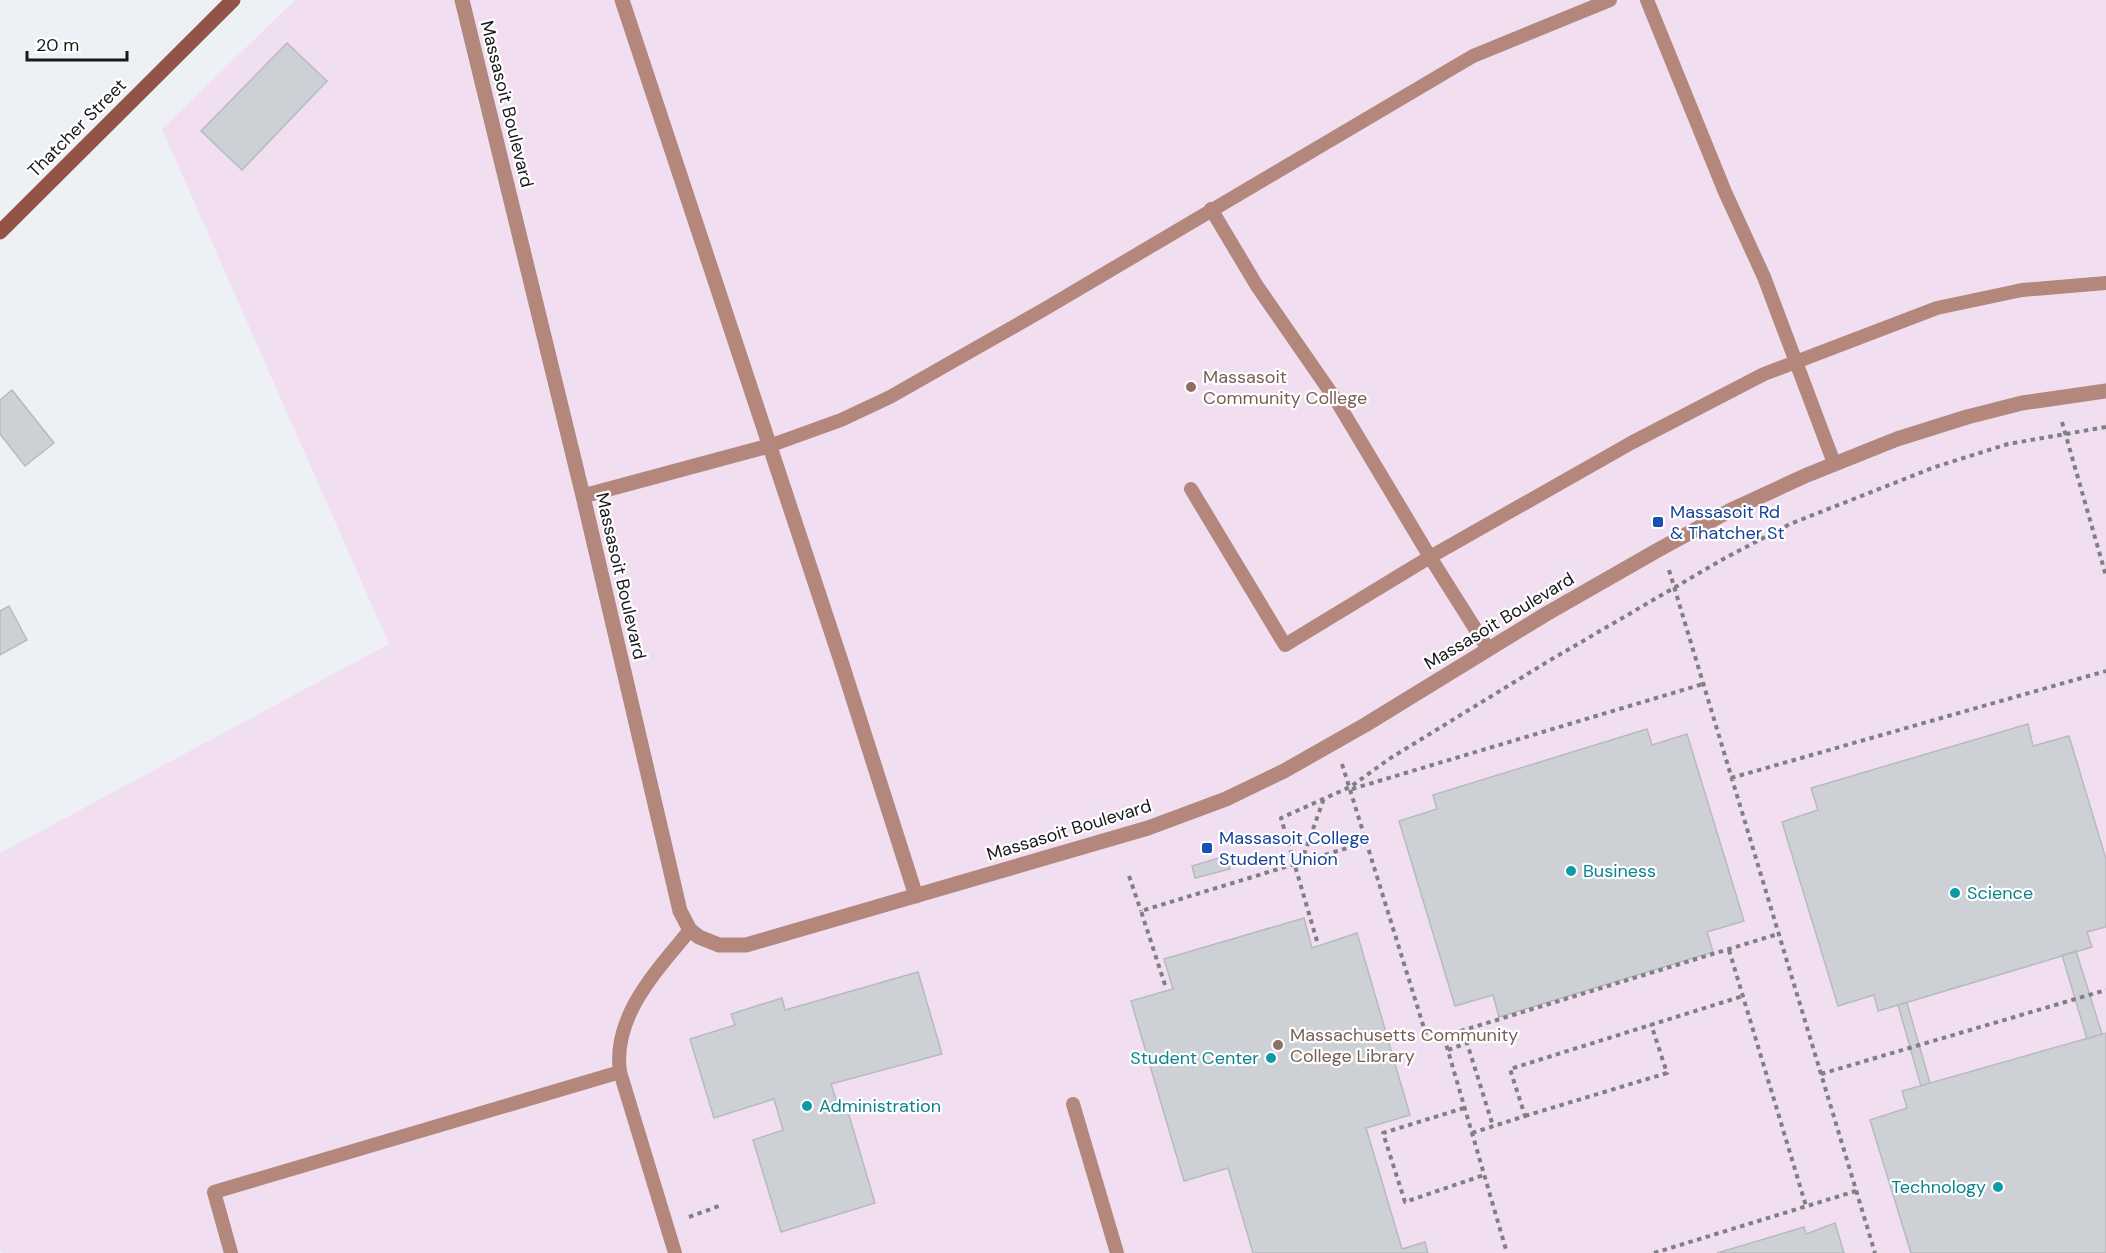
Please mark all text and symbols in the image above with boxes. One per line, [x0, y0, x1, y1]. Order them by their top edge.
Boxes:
street label: Massasoit Boulevard [475, 18, 539, 190]
scale bar [27, 24, 128, 62]
text: 20 m [36, 33, 79, 57]
street label: Thatcher Street [23, 74, 131, 182]
place label: Massasoit Community College [1203, 365, 1367, 410]
marker: Massasoit Community College [1184, 380, 1198, 394]
street label: Massasoit Boulevard [590, 490, 652, 662]
place label: Massasoit Rd & Thatcher St [1670, 500, 1785, 545]
marker: Massasoit Rd & Thatcher St [1651, 515, 1665, 529]
street label: Massasoit Boulevard [1420, 567, 1578, 675]
street label: Massasoit Boulevard [984, 794, 1154, 866]
place label: Massasoit College Student Union [1219, 826, 1369, 871]
marker: Massasoit College Student Union [1200, 841, 1214, 855]
place label: Business [1583, 859, 1656, 883]
marker: Business [1564, 864, 1578, 878]
place label: Science [1967, 881, 2033, 905]
marker: Science [1948, 886, 1962, 900]
place label: Massachusetts Community College Library [1290, 1023, 1518, 1068]
marker: Massachusetts Community College Library [1271, 1038, 1285, 1052]
place label: Student Center [1130, 1046, 1259, 1070]
marker: Student Center [1264, 1051, 1278, 1065]
place label: Administration [819, 1094, 941, 1118]
marker: Administration [800, 1099, 814, 1113]
place label: Technology [1891, 1175, 1986, 1199]
marker: Technology [1991, 1180, 2005, 1194]

